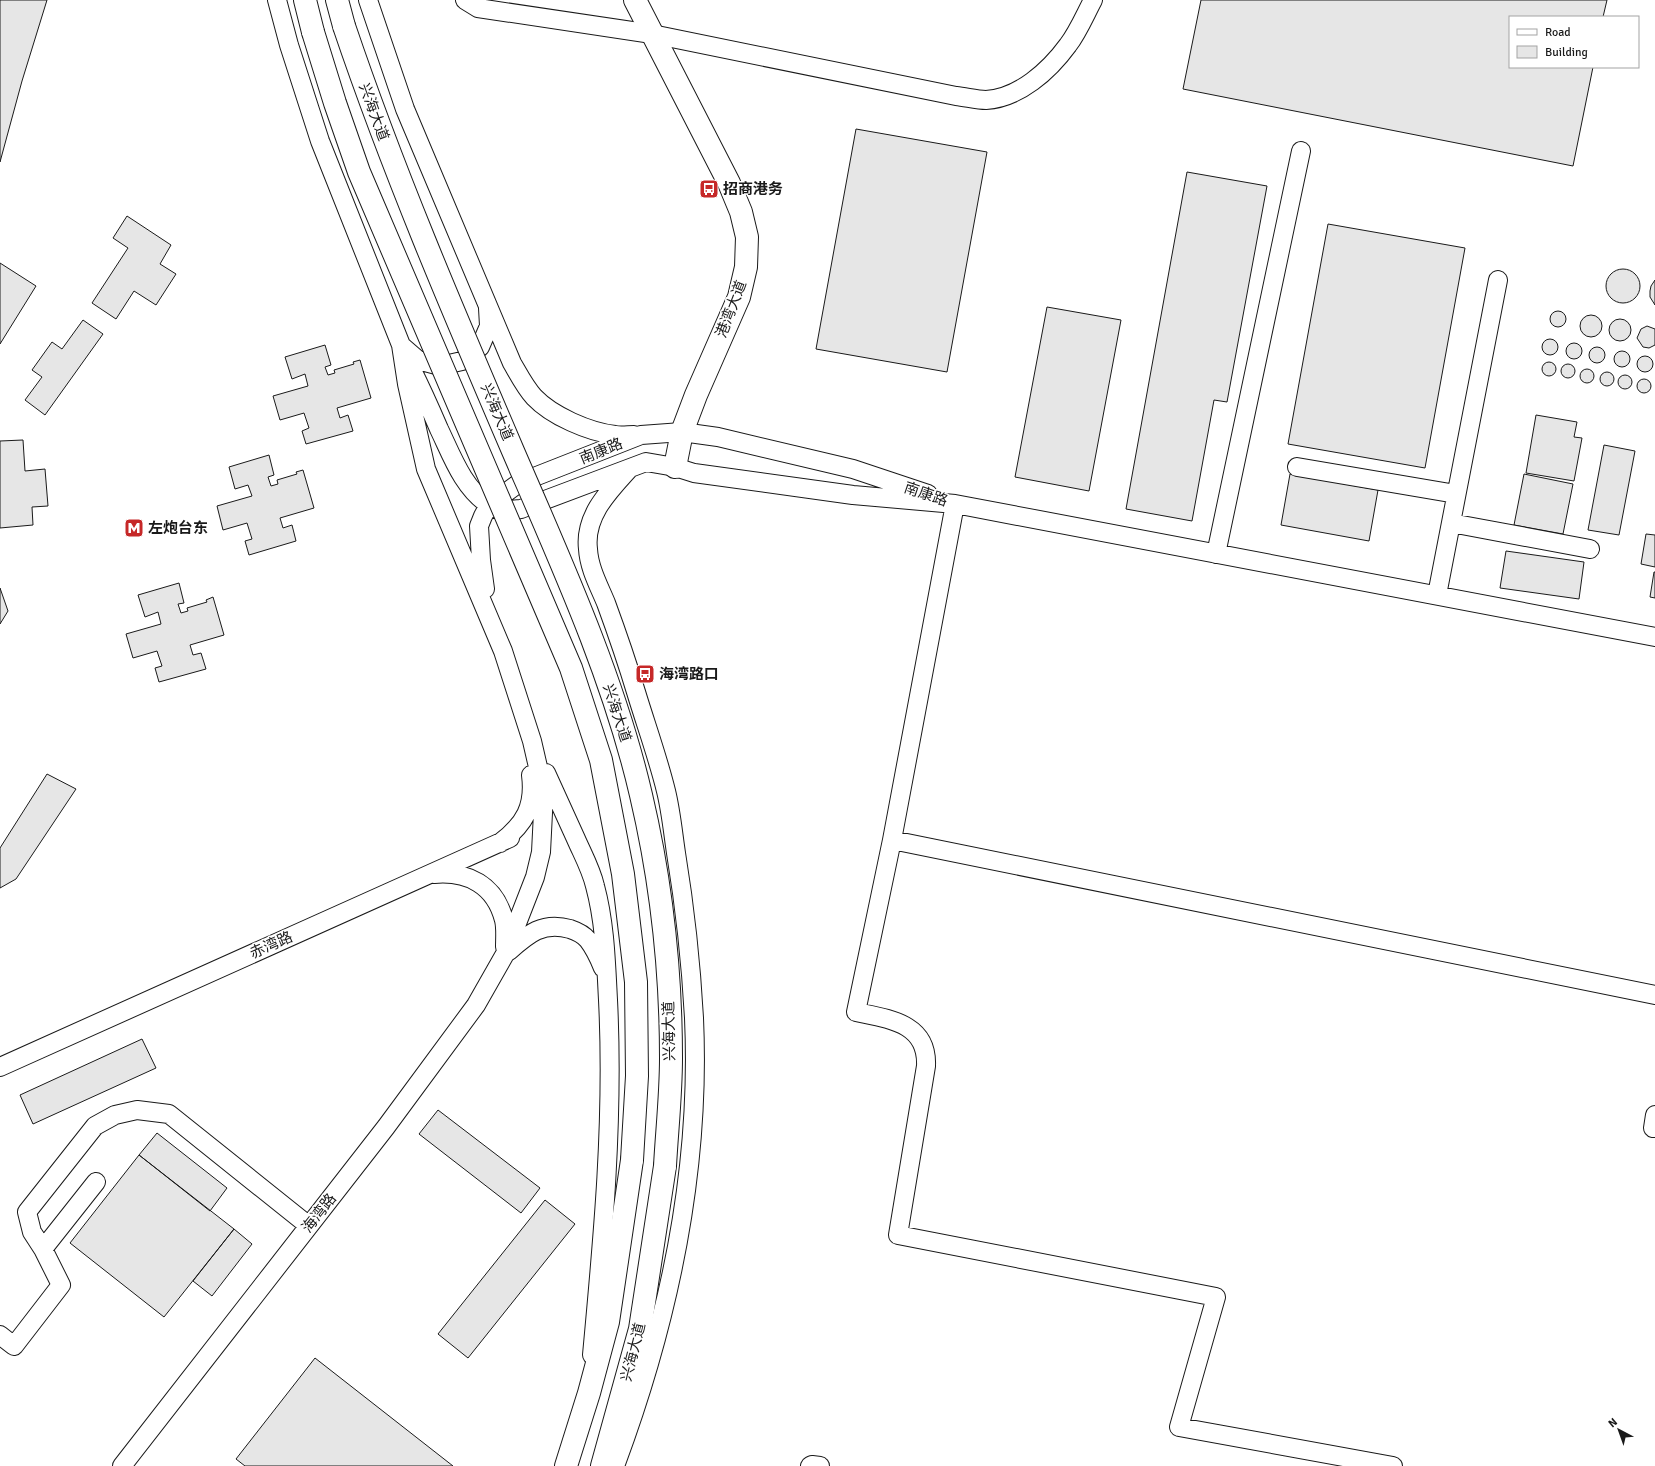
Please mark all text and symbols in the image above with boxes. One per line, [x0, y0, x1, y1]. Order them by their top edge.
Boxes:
legend [1509, 16, 1639, 68]
text: Road [1545, 25, 1571, 40]
text: Building [1545, 45, 1588, 60]
street label: 兴海大道 [355, 81, 393, 143]
bus stop icon: 招商港务 [698, 178, 720, 200]
place label: 招商港务 [723, 180, 783, 198]
street label: 港湾大道 [712, 278, 750, 340]
street label: 兴海大道 [477, 381, 517, 443]
street label: 南康路 [577, 434, 625, 468]
street label: 南康路 [902, 478, 950, 510]
metro station icon: 左炮台东 [123, 517, 145, 539]
place label: 左炮台东 [148, 519, 208, 537]
bus stop icon: 海湾路口 [634, 663, 656, 685]
place label: 海湾路口 [659, 665, 719, 683]
street label: 兴海大道 [599, 682, 635, 744]
street label: 赤湾路 [247, 928, 295, 962]
street label: 兴海大道 [659, 1001, 679, 1061]
street label: 海湾路 [298, 1190, 340, 1236]
street label: 兴海大道 [617, 1321, 649, 1383]
north arrow [1599, 1410, 1639, 1450]
text: N [1606, 1415, 1620, 1430]

